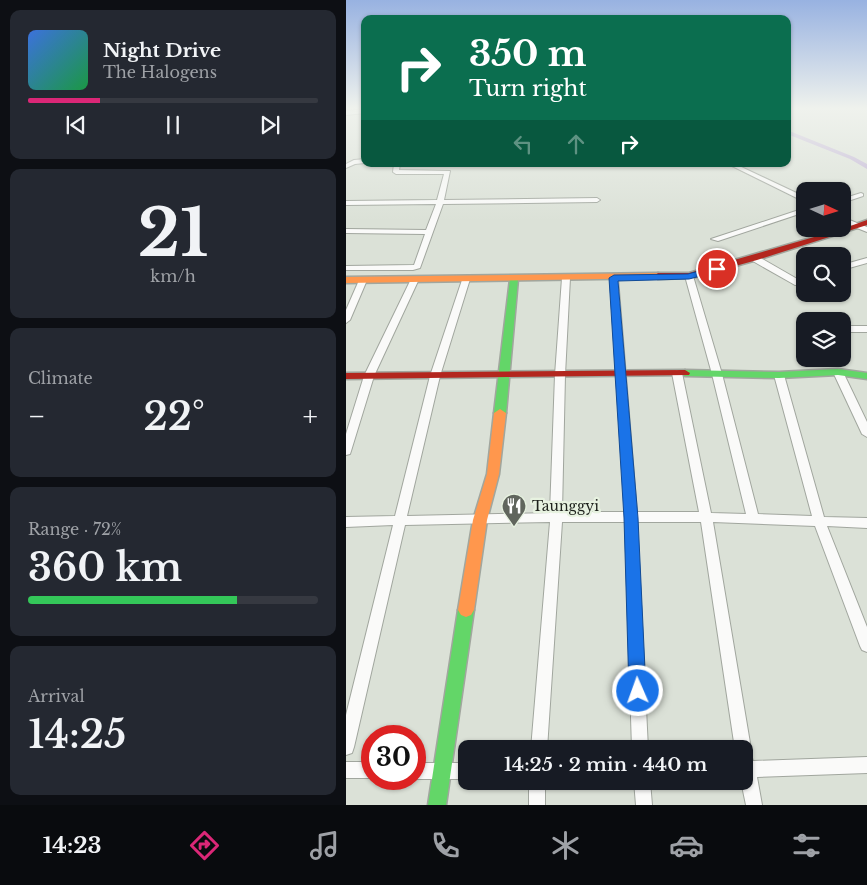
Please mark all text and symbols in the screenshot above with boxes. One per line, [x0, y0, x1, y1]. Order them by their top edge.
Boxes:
text: 350 m [469, 32, 587, 75]
icon: right [386, 35, 451, 100]
text: Night Drive [103, 39, 221, 62]
text: The Halogens [103, 62, 217, 82]
text: Turn right [469, 75, 587, 102]
icon: previous [62, 111, 90, 139]
icon: pause [159, 111, 187, 139]
icon: next [256, 111, 284, 139]
icon: left [509, 130, 537, 158]
icon: ahead [562, 130, 590, 158]
icon: right [615, 130, 643, 158]
north arrow [796, 182, 851, 238]
map controls [796, 182, 851, 367]
text: 21 [138, 193, 208, 274]
button: search [796, 247, 851, 302]
pin [696, 248, 738, 290]
icon: arrive [703, 255, 731, 283]
text: km/h [150, 266, 196, 286]
button: layers [796, 312, 851, 367]
text: Climate [28, 368, 93, 388]
text: 22° [143, 393, 205, 440]
text: − [28, 399, 46, 434]
text: + [303, 399, 318, 434]
restaurant icon: Taunggyi [501, 493, 527, 527]
place label: Taunggyi [532, 497, 599, 515]
text: Range · 72% [28, 519, 122, 539]
text: 360 km [28, 544, 182, 591]
position arrow [611, 664, 663, 716]
text: Arrival [28, 686, 85, 706]
text: 14:25 [28, 711, 126, 758]
speed limit sign: 30 [361, 725, 426, 790]
text: 14:25 · 2 min · 440 m [504, 753, 707, 776]
icon: directions [187, 828, 222, 863]
icon: music [307, 828, 342, 863]
icon: phone [428, 828, 463, 863]
icon: climate [548, 828, 583, 863]
icon: car [669, 828, 704, 863]
icon: filters [789, 828, 824, 863]
text: 14:23 [43, 832, 102, 859]

